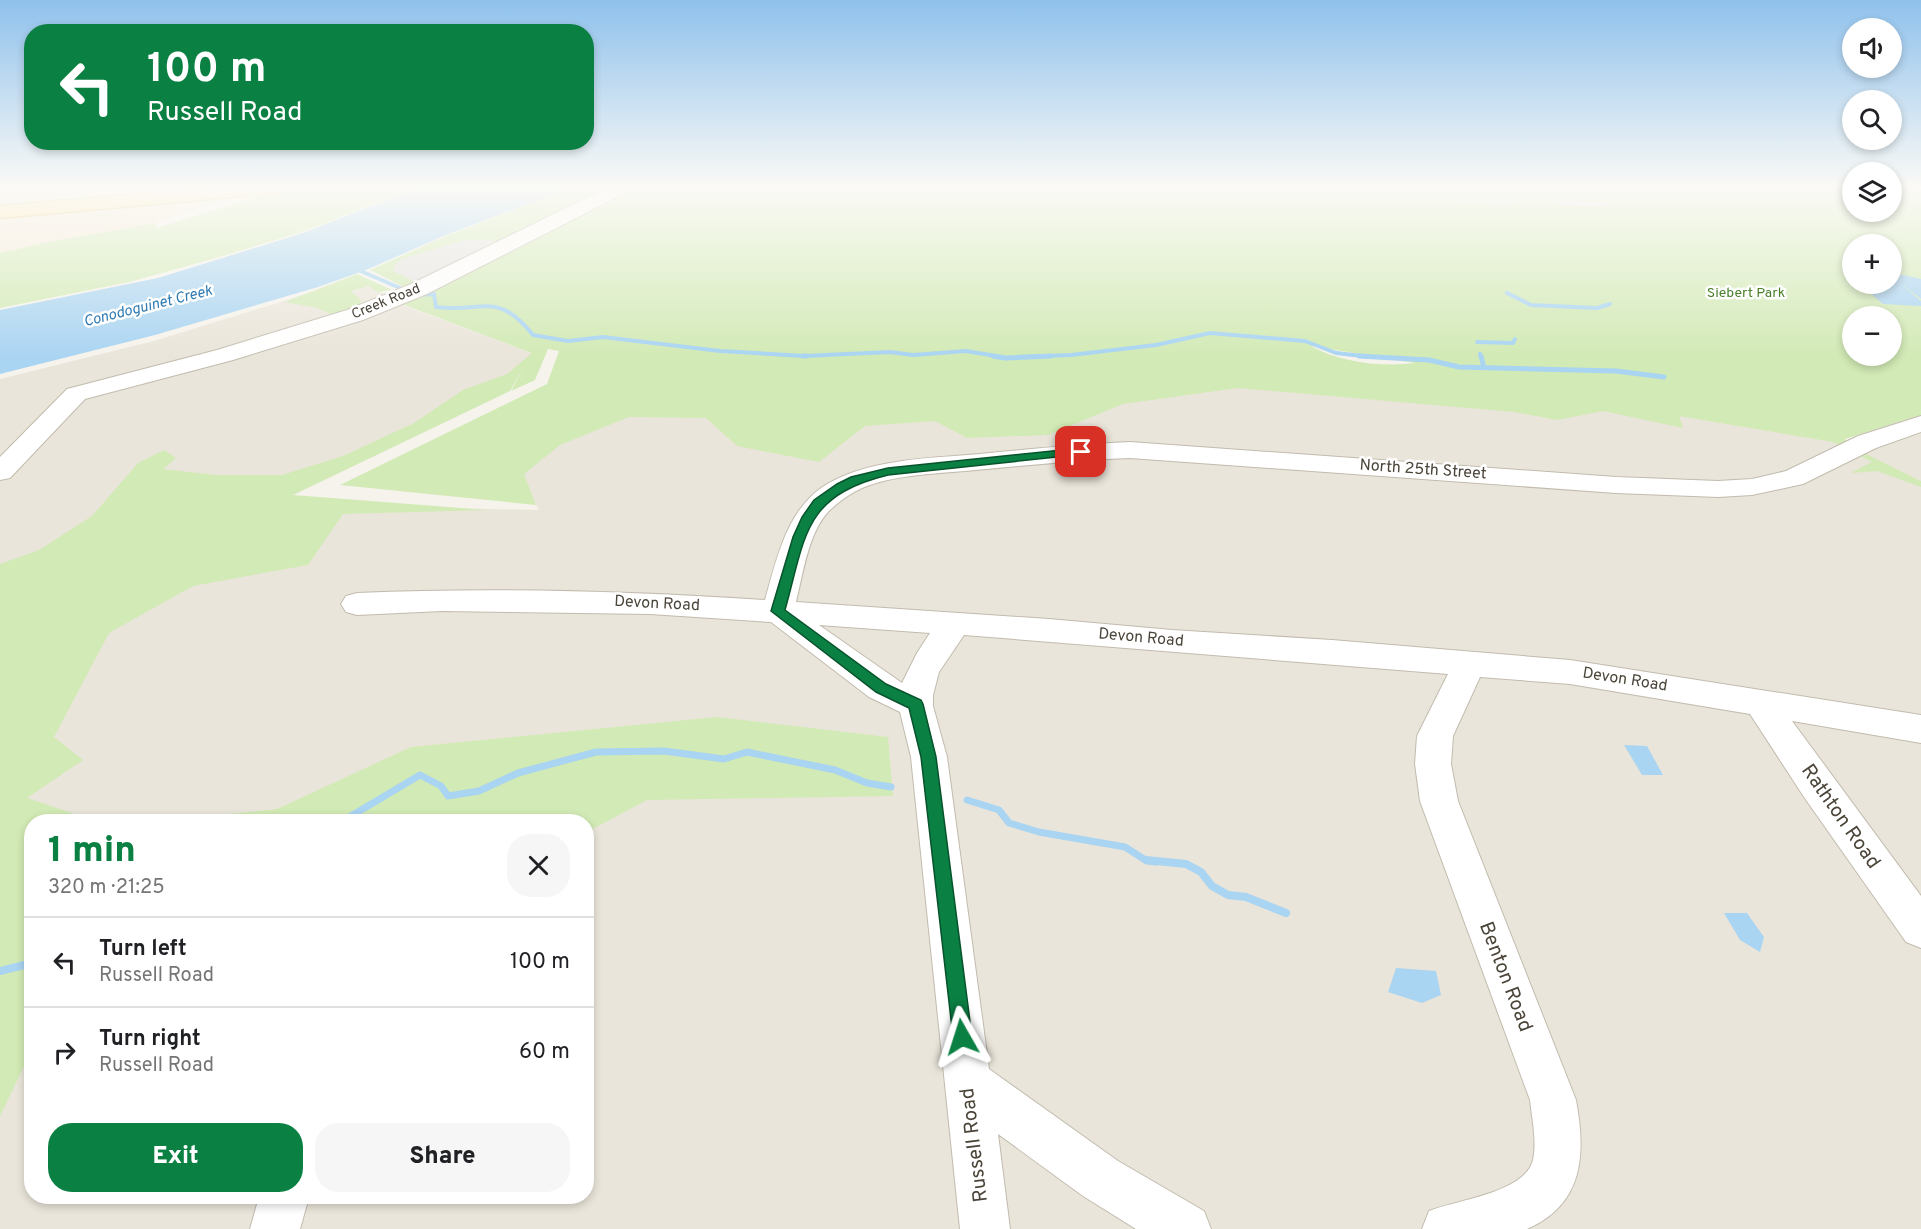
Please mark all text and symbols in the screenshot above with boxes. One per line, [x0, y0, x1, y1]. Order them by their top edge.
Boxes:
map controls [1842, 18, 1902, 366]
button: sound [1842, 18, 1902, 78]
text: 100 m [147, 44, 266, 97]
icon: left [48, 48, 126, 126]
button: search [1842, 90, 1902, 150]
text: Russell Road [147, 96, 302, 130]
button: layers [1842, 162, 1902, 222]
button: + [1842, 234, 1902, 294]
street label: Creek Road [349, 281, 423, 323]
water label: Conodoguinet Creek [82, 282, 215, 332]
park label: Siebert Park [1707, 285, 1785, 302]
button: − [1842, 306, 1902, 366]
pin [1055, 426, 1106, 477]
icon: arrive [1064, 435, 1097, 468]
street label: North 25th Street [1359, 456, 1487, 484]
street label: Devon Road [614, 592, 700, 616]
street label: Devon Road [1097, 624, 1185, 652]
street label: Devon Road [1581, 663, 1669, 697]
street label: Rathton Road [1794, 760, 1886, 874]
text: 1 min [48, 829, 136, 875]
button: close [507, 834, 570, 897]
text: 320 m · 21:25 [48, 875, 165, 901]
street label: Benton Road [1472, 918, 1538, 1036]
text: Turn left [99, 936, 187, 963]
icon: left [48, 946, 81, 979]
text: 100 m [510, 949, 570, 976]
text: Russell Road [99, 963, 214, 989]
position arrow [930, 1005, 994, 1069]
text: Turn right [99, 1026, 201, 1053]
icon: right [48, 1036, 81, 1069]
text: 60 m [519, 1039, 570, 1066]
text: Russell Road [99, 1053, 214, 1079]
street label: Russell Road [955, 1086, 995, 1204]
button: Exit [48, 1123, 303, 1192]
button: Share [315, 1123, 570, 1192]

